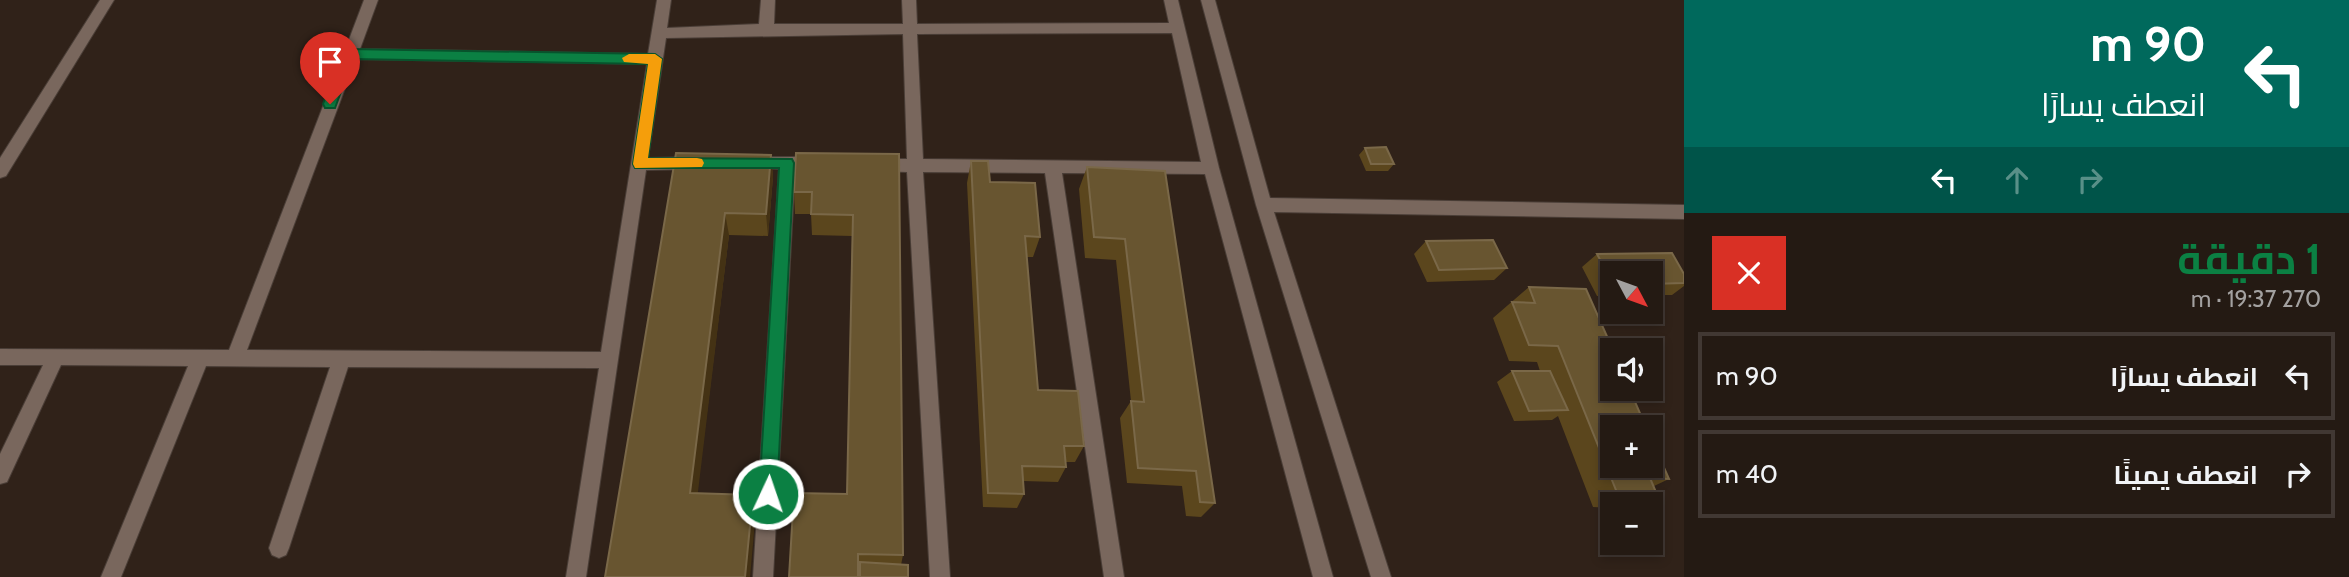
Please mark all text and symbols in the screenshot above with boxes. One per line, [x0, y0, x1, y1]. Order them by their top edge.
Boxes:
text: 90 m [2090, 14, 2206, 73]
icon: left [2230, 28, 2321, 119]
pin [300, 32, 360, 104]
icon: arrive [311, 43, 349, 81]
text: انعطف يسارًا [2041, 85, 2206, 124]
icon: left [1925, 161, 1963, 199]
icon: ahead [1998, 161, 2036, 199]
icon: right [2071, 161, 2109, 199]
text: 1 دقيقة [2177, 233, 2321, 285]
button: close [1712, 236, 1786, 310]
north arrow [1600, 261, 1662, 324]
map controls [1600, 261, 1663, 555]
text: 270 m · 19:37 [2191, 285, 2321, 313]
button: sound [1600, 338, 1663, 401]
icon: left [2279, 357, 2317, 395]
text: 90 m [1716, 360, 1778, 392]
text: انعطف يسارًا [2110, 361, 2258, 393]
button: + [1600, 415, 1663, 478]
icon: right [2279, 455, 2317, 493]
position arrow [731, 457, 805, 531]
text: 40 m [1716, 458, 1778, 490]
text: انعطف يمينًا [2114, 459, 2258, 491]
button: − [1600, 492, 1663, 555]

